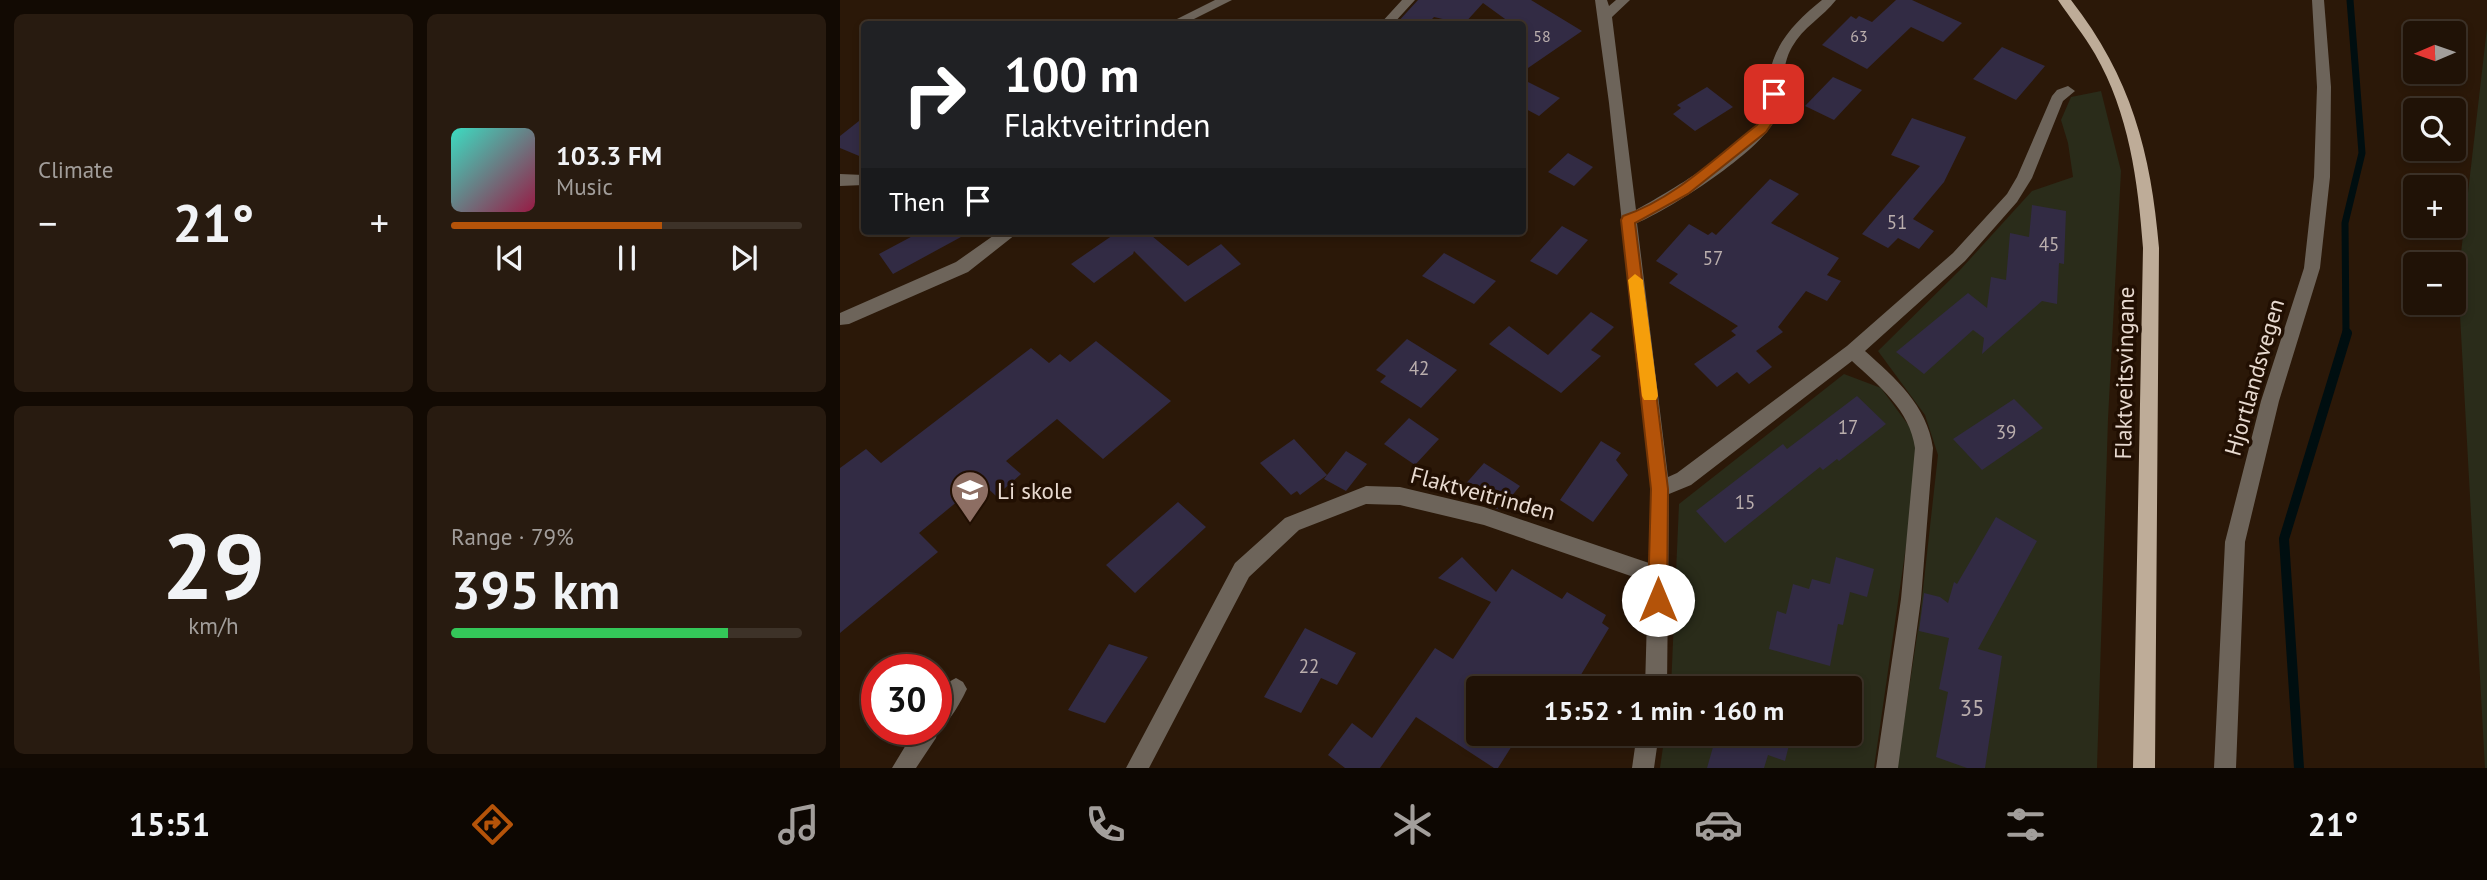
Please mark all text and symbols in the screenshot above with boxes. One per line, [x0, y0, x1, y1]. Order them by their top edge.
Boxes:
north arrow [2403, 21, 2466, 84]
map controls [2403, 21, 2466, 315]
house number: 58 [1533, 26, 1551, 46]
house number: 63 [1850, 26, 1868, 46]
text: 100 m [1004, 42, 1139, 106]
icon: right [889, 49, 980, 140]
pin [1744, 64, 1804, 124]
icon: arrive [1755, 75, 1793, 113]
button: search [2403, 98, 2466, 161]
text: Flaktveitrinden [1004, 104, 1211, 146]
text: 103.3 FM [556, 139, 662, 172]
text: Climate [38, 155, 113, 184]
text: Music [556, 172, 613, 201]
button: + [2403, 175, 2466, 238]
icon: arrive [959, 182, 997, 220]
text: Then [889, 185, 945, 218]
text: 21° [173, 189, 254, 256]
text: − [38, 198, 57, 247]
text: + [370, 198, 389, 247]
house number: 51 [1887, 210, 1907, 234]
house number: 45 [2039, 232, 2059, 256]
icon: previous [491, 239, 529, 277]
icon: pause [608, 239, 646, 277]
icon: next [725, 239, 763, 277]
house number: 57 [1703, 246, 1723, 270]
button: − [2403, 252, 2466, 315]
street label: Flaktveitsvingane [2108, 286, 2140, 460]
street label: Hjortlandsvegen [2218, 295, 2290, 459]
house number: 42 [1409, 356, 1429, 380]
house number: 17 [1838, 415, 1858, 439]
house number: 39 [1996, 420, 2016, 444]
street label: Flaktveitrinden [1408, 460, 1558, 526]
school or university icon: Li skole [949, 469, 991, 524]
place label: Li skole [997, 476, 1072, 505]
house number: 15 [1735, 490, 1755, 514]
text: 29 [162, 506, 265, 624]
text: Range · 79% [451, 522, 574, 551]
text: 395 km [451, 556, 620, 623]
position arrow [1621, 563, 1695, 637]
text: km/h [188, 611, 239, 640]
speed limit sign: 30 [861, 654, 952, 745]
house number: 22 [1299, 654, 1319, 678]
house number: 35 [1959, 693, 1985, 722]
text: 15:52 · 1 min · 160 m [1544, 694, 1784, 727]
icon: directions [468, 800, 517, 849]
icon: music [774, 800, 823, 849]
icon: phone [1081, 800, 1130, 849]
icon: climate [1388, 800, 1437, 849]
icon: car [1694, 800, 1743, 849]
icon: filters [2001, 800, 2050, 849]
text: 15:51 [129, 803, 210, 845]
text: 21° [2308, 803, 2358, 845]

